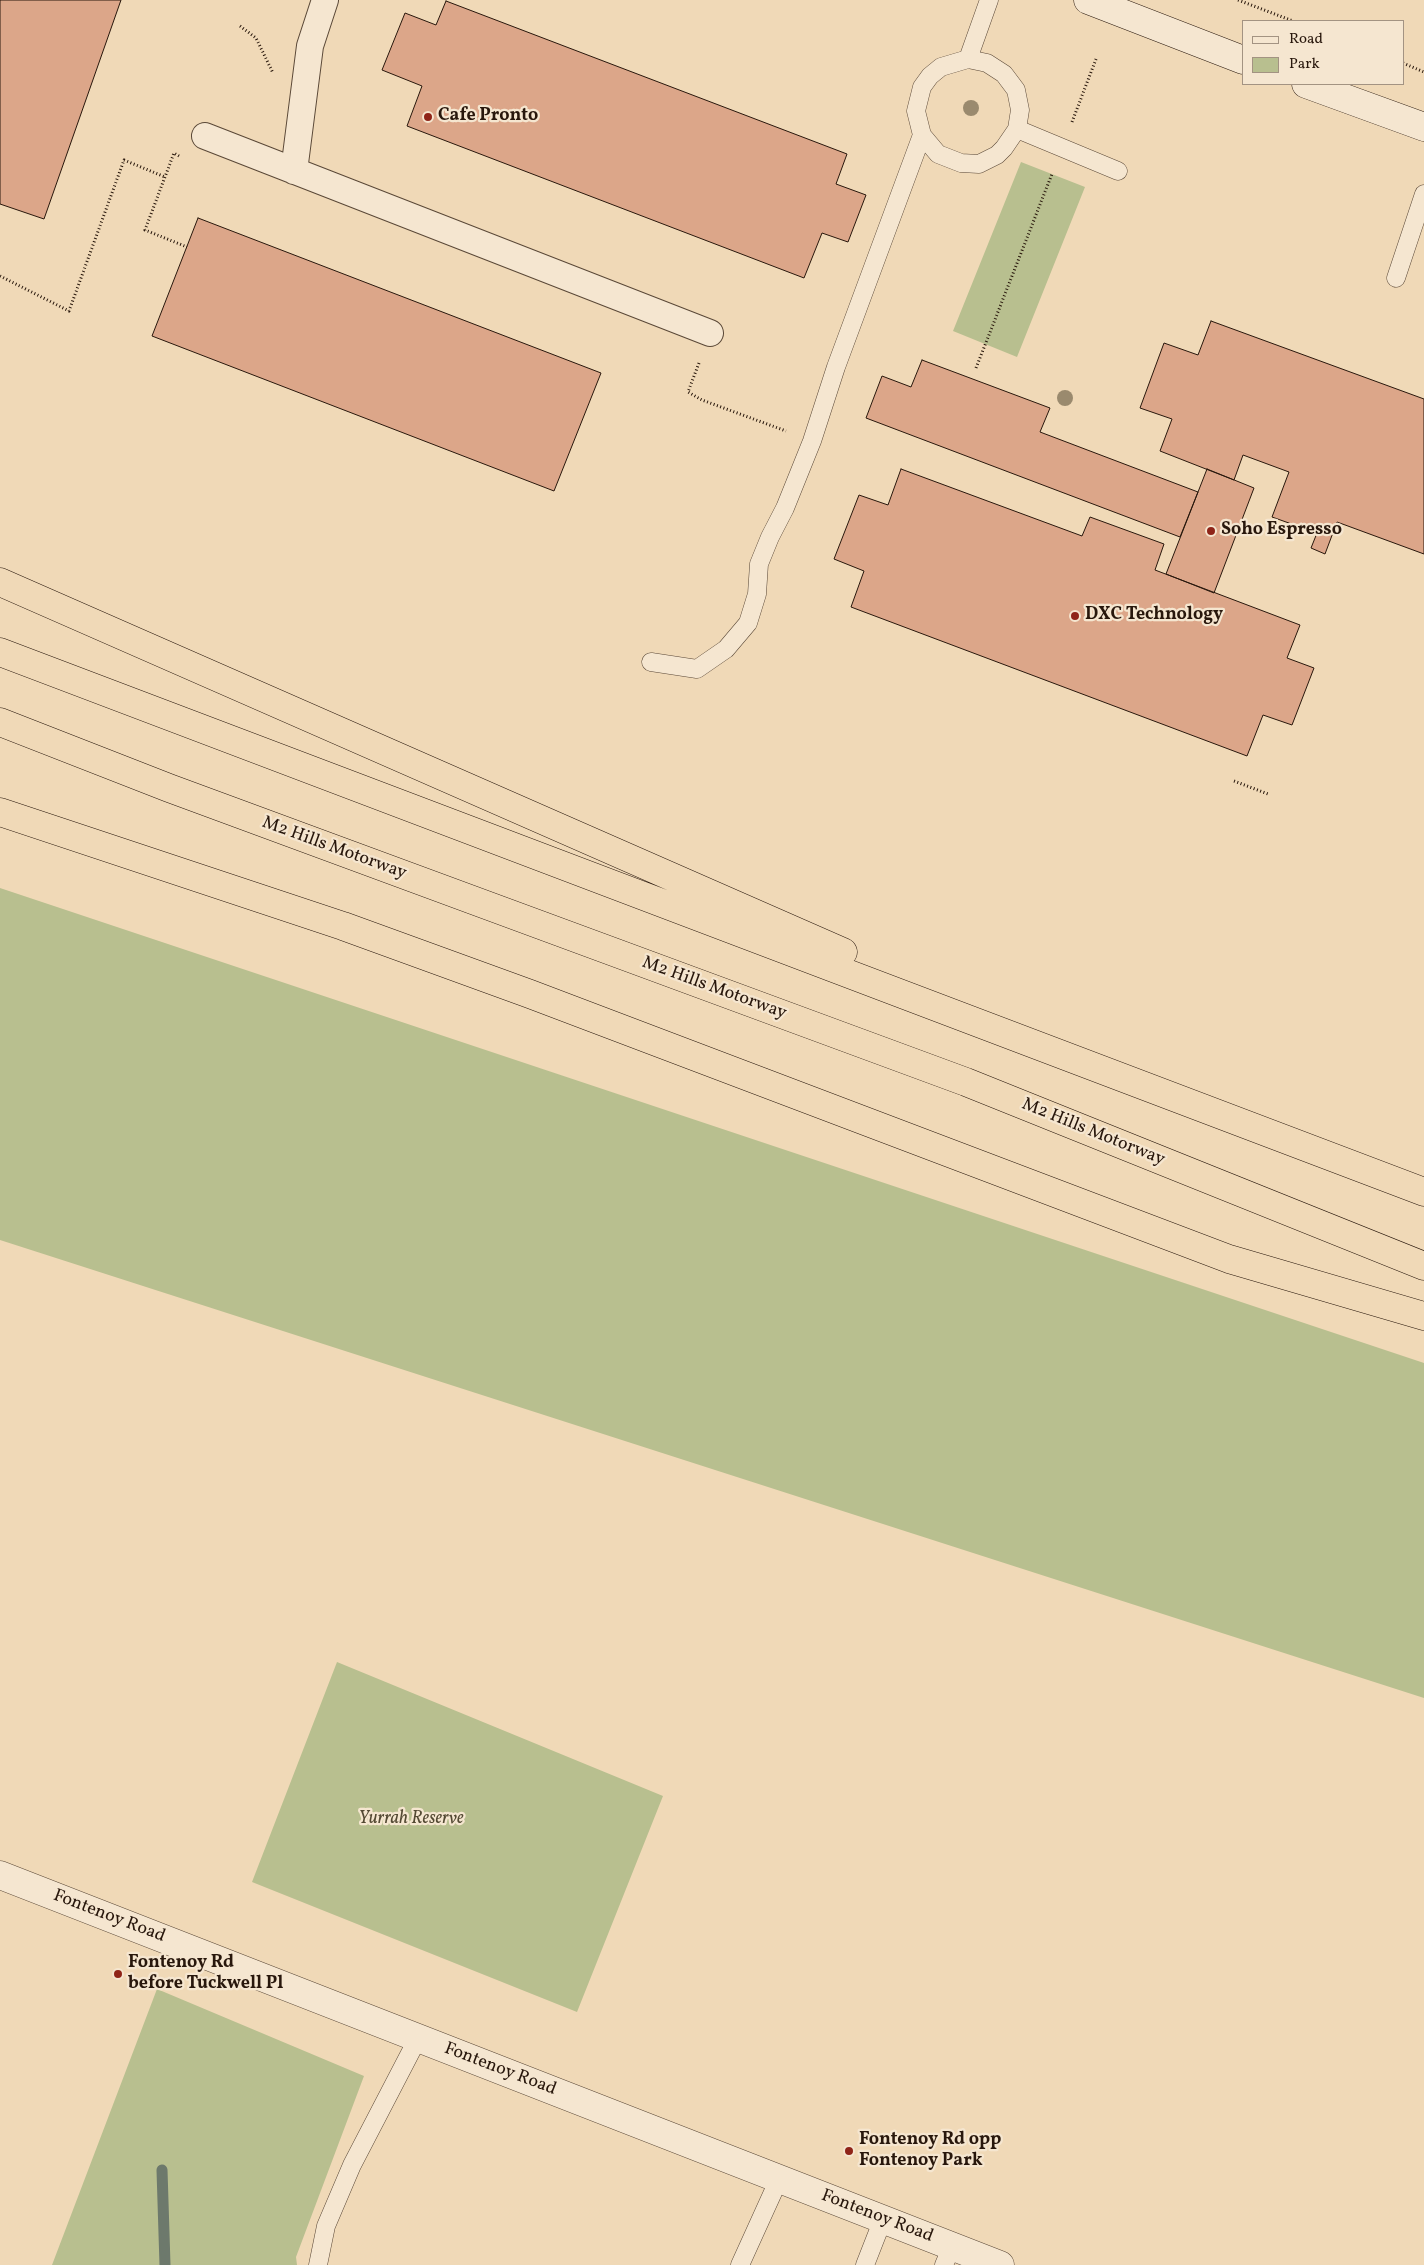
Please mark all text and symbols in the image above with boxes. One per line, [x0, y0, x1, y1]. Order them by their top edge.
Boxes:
legend [1242, 20, 1404, 85]
text: Road [1289, 29, 1323, 50]
text: Park [1289, 54, 1320, 75]
place label: Cafe Pronto [438, 106, 538, 128]
marker: Cafe Pronto [422, 111, 434, 123]
place label: Soho Espresso [1221, 520, 1342, 542]
marker: Soho Espresso [1205, 525, 1217, 537]
place label: DXC Technology [1085, 605, 1223, 627]
marker: DXC Technology [1069, 610, 1081, 622]
street label: M2 Hills Motorway [259, 813, 409, 885]
street label: M2 Hills Motorway [639, 953, 789, 1025]
street label: M2 Hills Motorway [1018, 1094, 1168, 1172]
park label: Yurrah Reserve [358, 1809, 464, 1831]
street label: Fontenoy Road [50, 1886, 168, 1948]
place label: Fontenoy Rd before Tuckwell Pl [128, 1953, 283, 1996]
marker: Fontenoy Rd before Tuckwell Pl [112, 1968, 124, 1980]
street label: Fontenoy Road [441, 2039, 559, 2101]
place label: Fontenoy Rd opp Fontenoy Park [859, 2130, 1001, 2172]
marker: Fontenoy Rd opp Fontenoy Park [843, 2145, 855, 2157]
street label: Fontenoy Road [818, 2186, 936, 2248]

